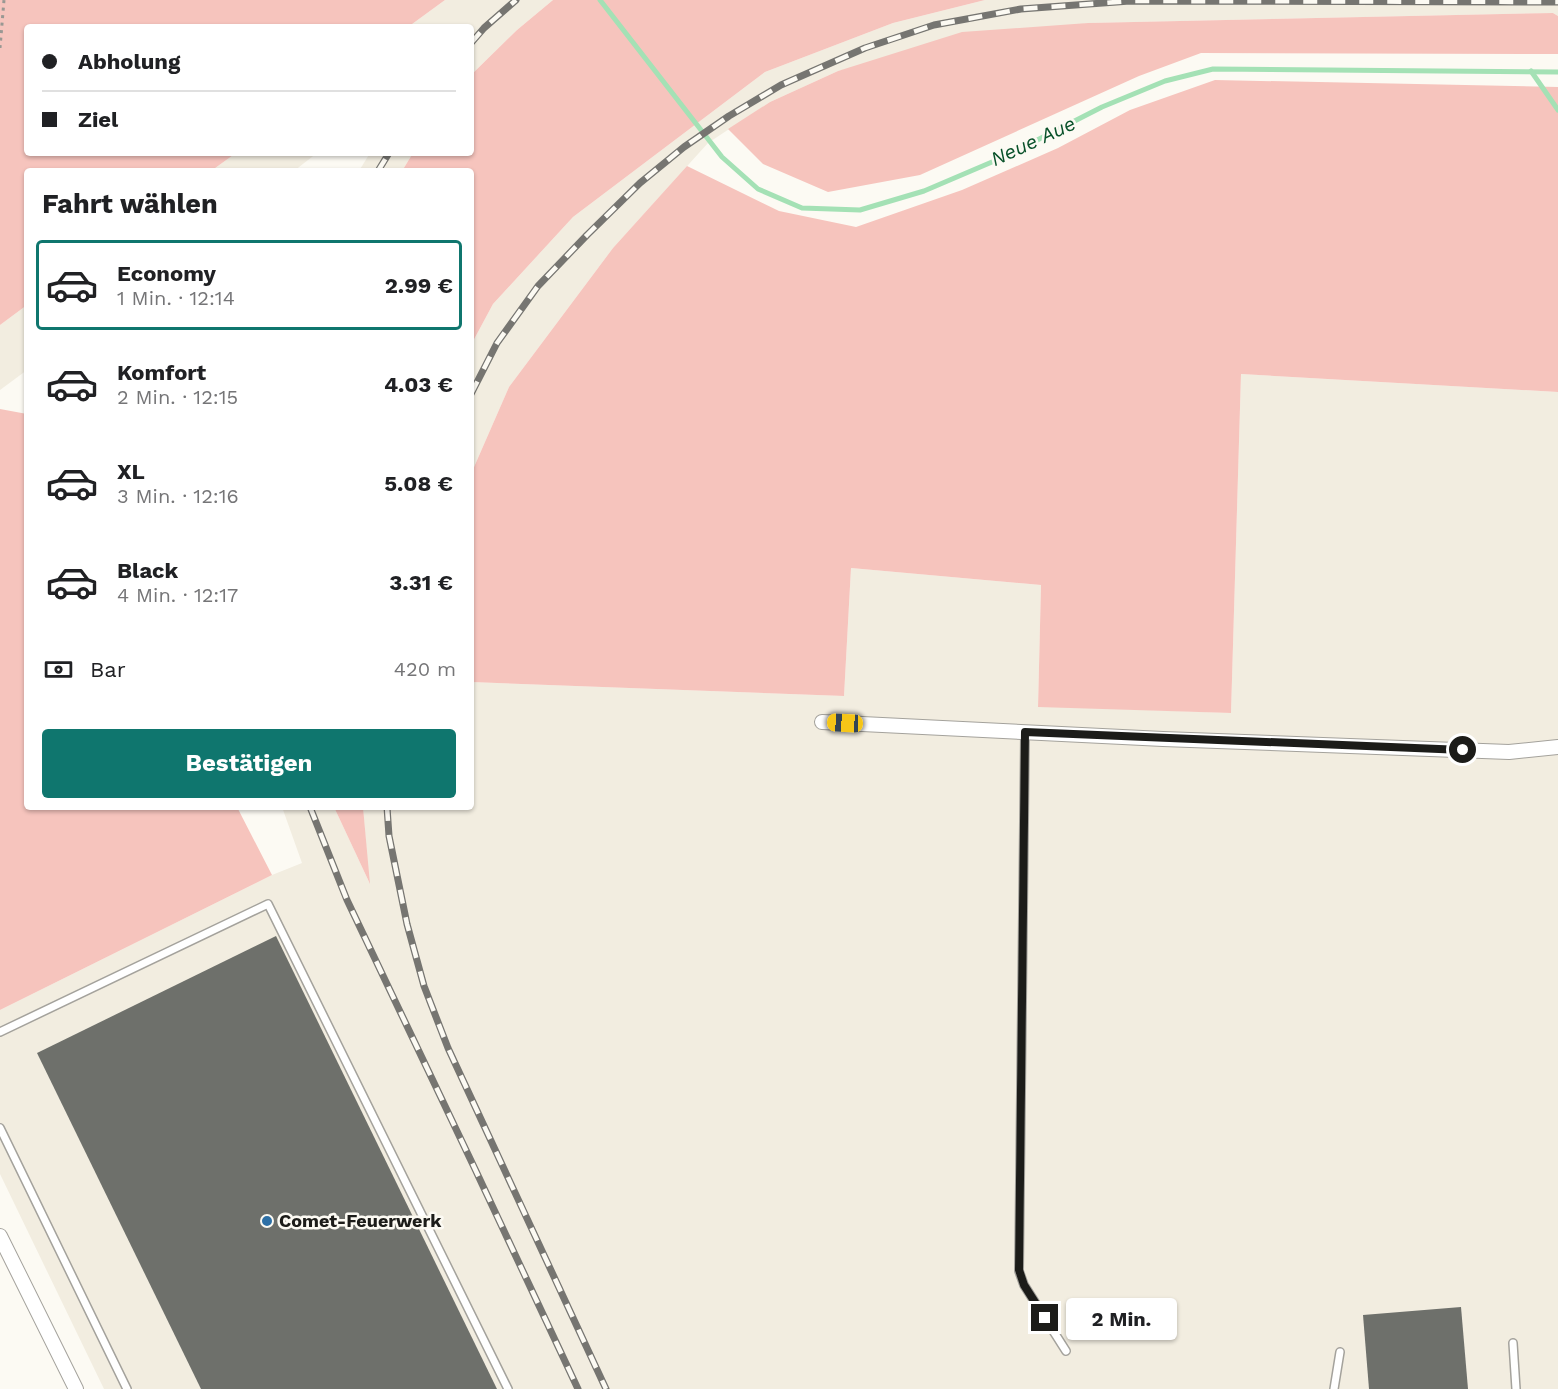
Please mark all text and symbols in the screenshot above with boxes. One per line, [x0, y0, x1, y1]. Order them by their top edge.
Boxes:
text: Abholung [78, 49, 180, 74]
text: Ziel [78, 107, 118, 132]
water label: Neue Aue [987, 111, 1079, 171]
text: Fahrt wählen [42, 188, 218, 220]
icon: car [45, 258, 99, 312]
text: Economy [117, 261, 216, 286]
text: 2.99 € [385, 273, 453, 298]
text: 1 Min. · 12:14 [117, 286, 235, 310]
icon: car [45, 357, 99, 411]
text: Komfort [117, 360, 206, 385]
text: 4.03 € [384, 372, 453, 397]
text: 2 Min. · 12:15 [117, 385, 238, 409]
icon: car [45, 456, 99, 510]
text: XL [117, 459, 145, 484]
text: 5.08 € [384, 471, 453, 496]
text: 3 Min. · 12:16 [117, 484, 239, 508]
icon: car [45, 555, 99, 609]
text: Black [117, 558, 178, 583]
text: 3.31 € [389, 570, 453, 595]
text: 4 Min. · 12:17 [117, 583, 238, 607]
icon: cash [42, 653, 75, 686]
text: Bar [90, 657, 126, 682]
text: 420 m [394, 657, 456, 681]
car [827, 713, 863, 733]
button: Bestätigen [42, 729, 456, 798]
route start [1449, 736, 1476, 763]
place label: Comet-Feuerwerk [279, 1210, 442, 1231]
marker: Comet-Feuerwerk [260, 1214, 274, 1228]
callout: 2 Min. [1066, 1297, 1177, 1339]
route end [1031, 1304, 1058, 1331]
text: 2 Min. [1092, 1307, 1151, 1331]

